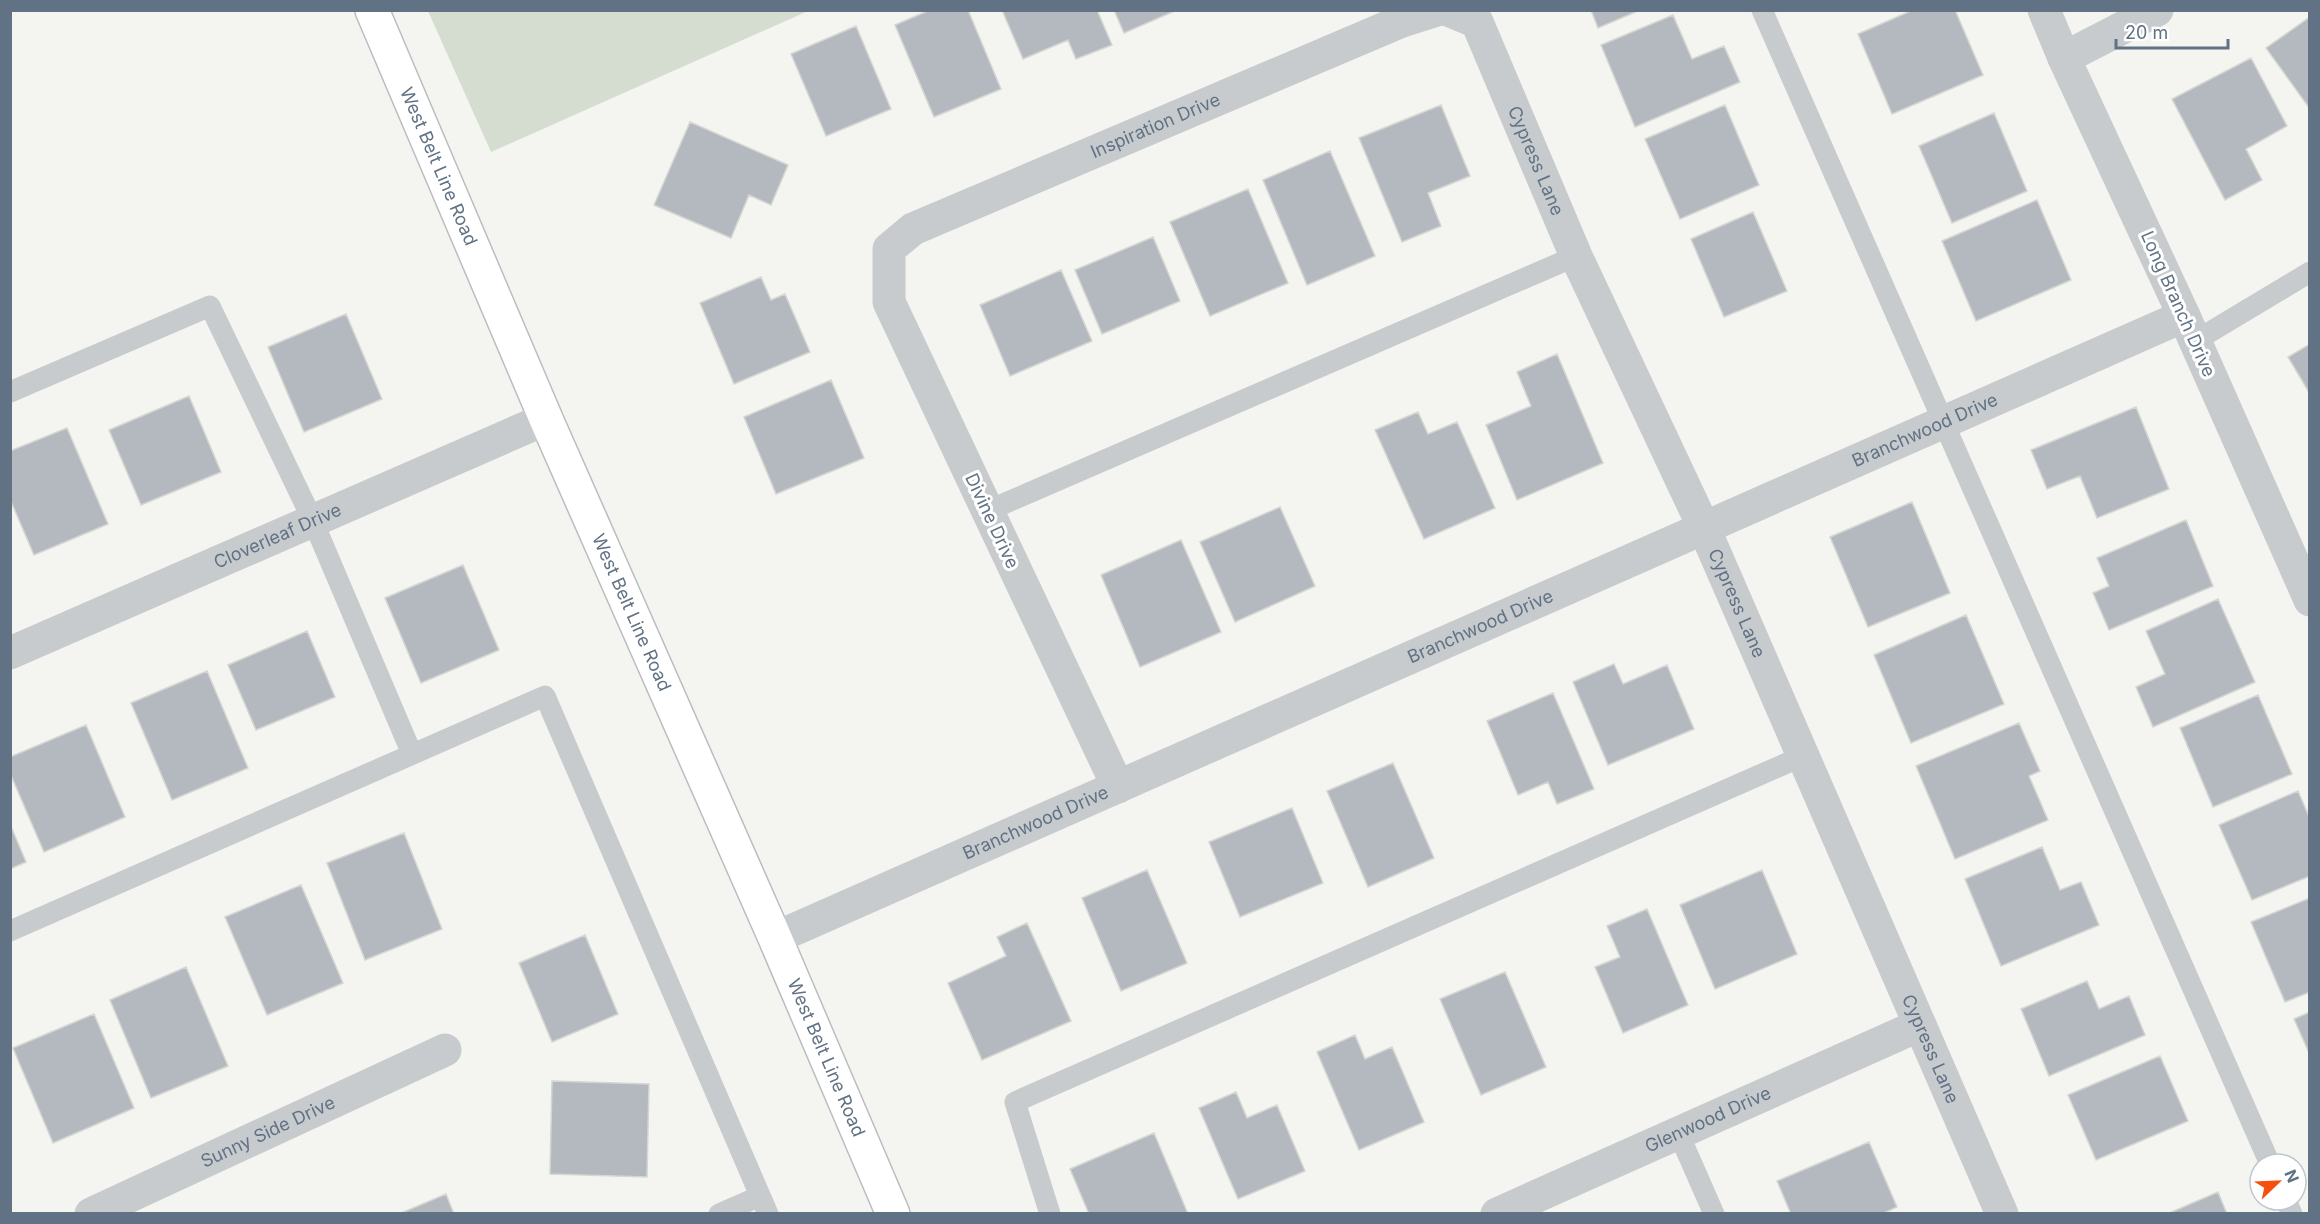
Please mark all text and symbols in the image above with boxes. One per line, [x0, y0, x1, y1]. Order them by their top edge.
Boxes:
scale bar [2116, 12, 2228, 50]
text: 20 m [2125, 22, 2168, 43]
street label: West Belt Line Road [396, 84, 482, 248]
street label: Inspiration Drive [1087, 89, 1223, 162]
street label: Cypress Lane [1504, 103, 1569, 218]
street label: Long Branch Drive [2137, 228, 2220, 380]
street label: Branchwood Drive [1849, 389, 2001, 471]
street label: Divine Drive [961, 470, 1024, 572]
street label: Cloverleaf Drive [210, 499, 344, 573]
street label: West Belt Line Road [588, 530, 676, 694]
street label: Cypress Lane [1704, 545, 1770, 661]
street label: Branchwood Drive [1404, 585, 1556, 667]
street label: Branchwood Drive [959, 781, 1112, 864]
street label: West Belt Line Road [784, 975, 870, 1140]
street label: Cypress Lane [1898, 991, 1964, 1106]
street label: Glenwood Drive [1641, 1082, 1774, 1157]
street label: Sunny Side Drive [197, 1091, 338, 1172]
north arrow [2248, 1152, 2308, 1212]
text: N [2280, 1167, 2303, 1186]

